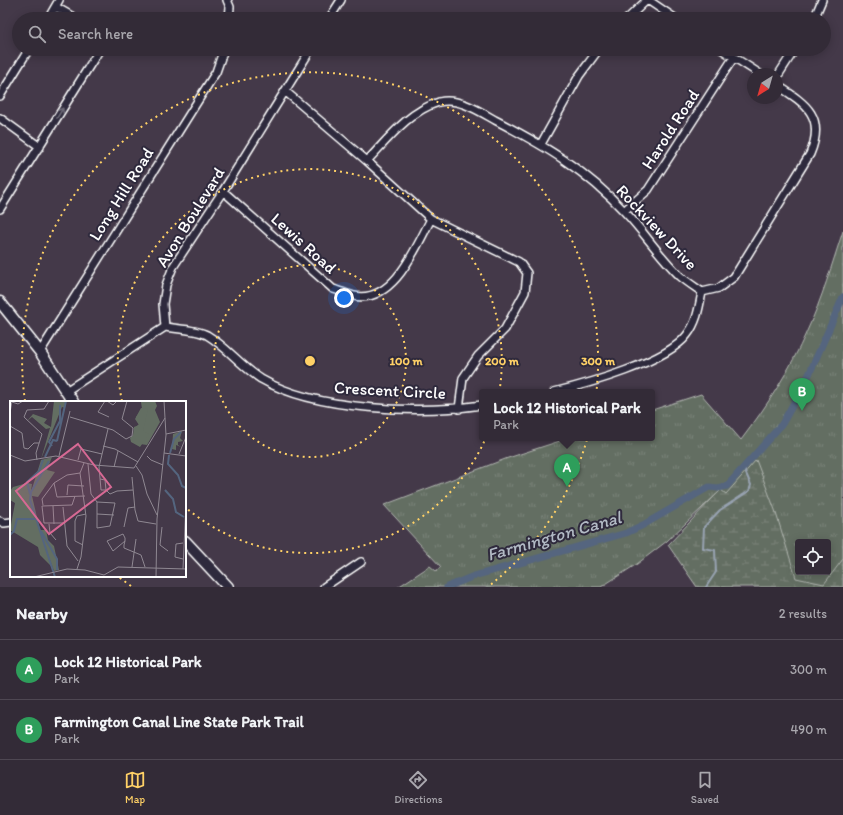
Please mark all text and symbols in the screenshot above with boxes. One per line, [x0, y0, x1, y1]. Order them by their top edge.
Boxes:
search box [12, 12, 831, 56]
icon: search [26, 23, 48, 45]
text: Search here [58, 25, 133, 43]
north arrow [747, 68, 783, 104]
street label: Harold Road [637, 85, 704, 173]
one-way arrow [57, 107, 65, 119]
street label: Long Hill Road [84, 144, 158, 244]
street label: Avon Boulevard [151, 163, 229, 271]
street label: Rockview Drive [612, 180, 702, 274]
street label: Lewis Road [267, 208, 341, 278]
your location [334, 288, 354, 308]
centre of rings [303, 354, 317, 368]
text: 100 m [389, 354, 423, 368]
text: 200 m [485, 354, 520, 368]
text: 300 m [581, 354, 616, 368]
street label: Crescent Circle [334, 377, 446, 403]
pin: B [789, 378, 815, 411]
popup [479, 389, 655, 441]
text: Lock 12 Historical Park [493, 399, 641, 417]
inset map [10, 401, 186, 577]
text: Park [493, 417, 519, 432]
pin: A [554, 454, 580, 487]
water label: Farmington Canal [484, 506, 626, 566]
map controls [795, 539, 831, 575]
button: locate [795, 539, 831, 575]
text: Nearby [16, 603, 68, 623]
text: 2 results [779, 606, 827, 621]
text: Lock 12 Historical Park [54, 653, 202, 671]
text: A [25, 662, 33, 677]
text: 300 m [790, 662, 827, 677]
text: Park [54, 671, 80, 686]
text: Farmington Canal Line State Park Trail [54, 713, 304, 731]
text: B [25, 722, 33, 737]
text: 490 m [791, 722, 827, 737]
text: Park [54, 731, 80, 746]
tab: Map [124, 769, 146, 806]
tab: Directions [394, 769, 443, 806]
tab: Saved [691, 769, 719, 806]

